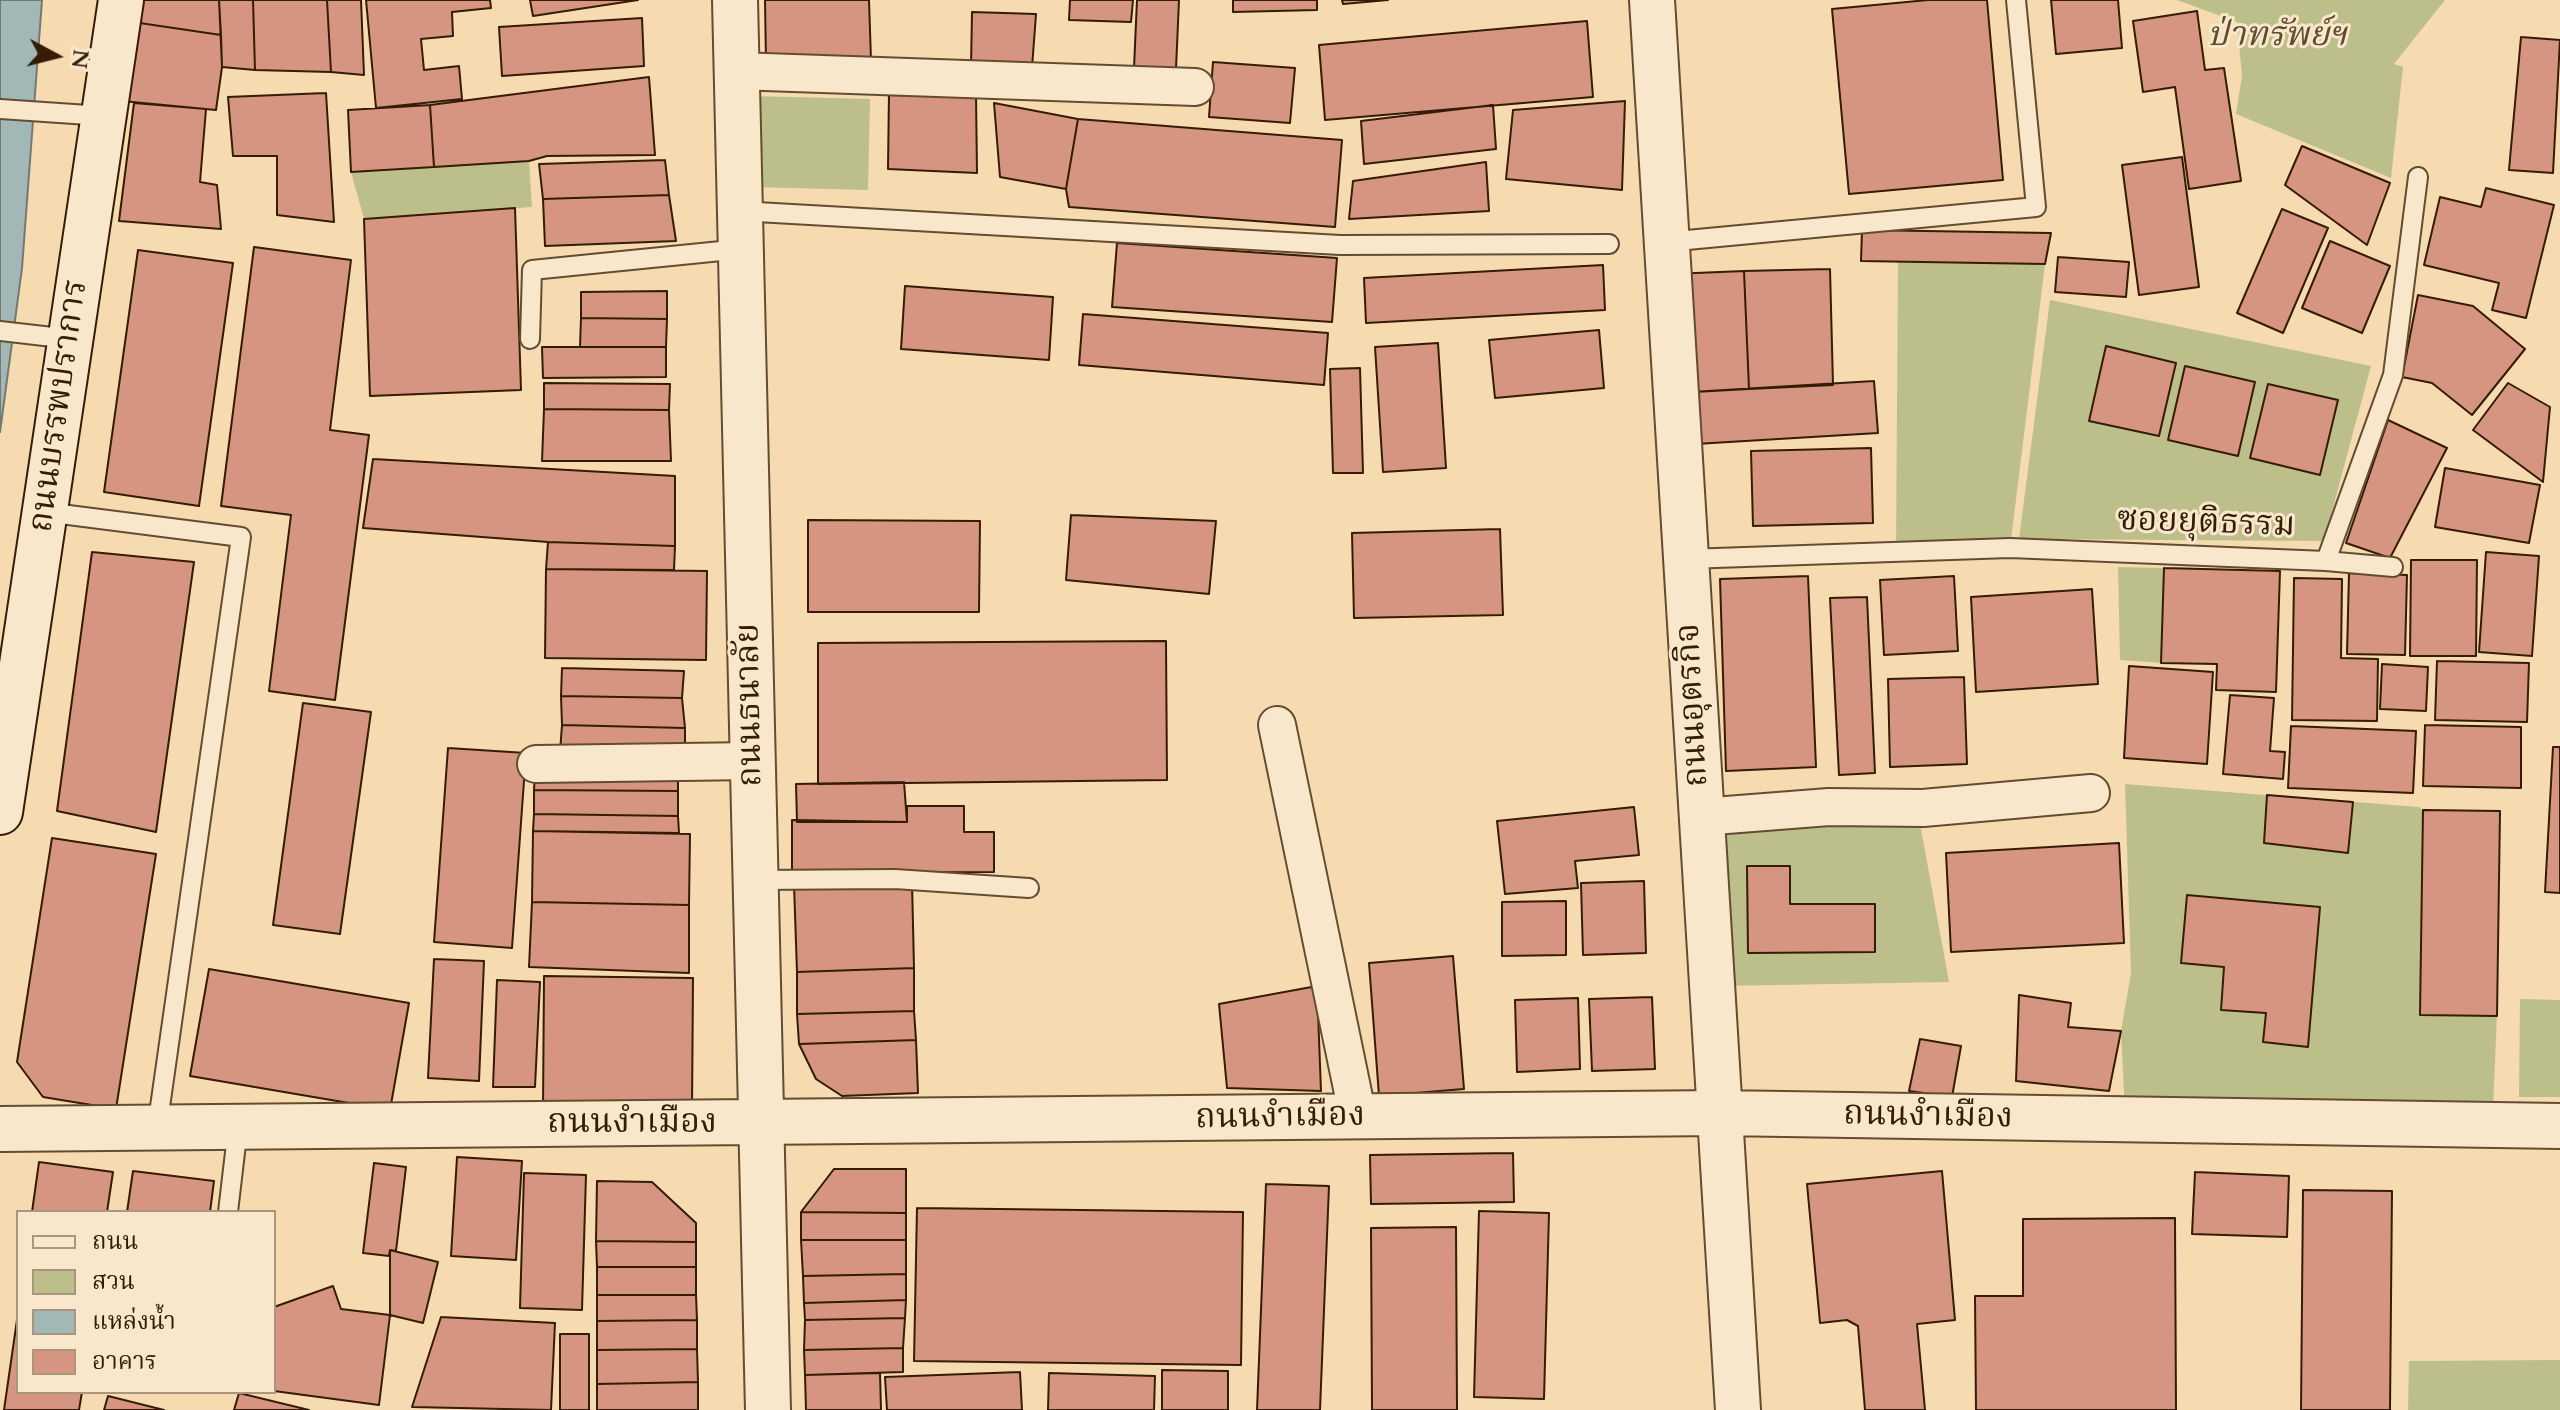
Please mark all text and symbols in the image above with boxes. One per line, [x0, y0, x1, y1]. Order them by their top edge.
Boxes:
north arrow [16, 16, 96, 96]
park label: ป่าทรัพย์ฯ [2207, 17, 2347, 57]
text: N [64, 48, 96, 70]
street label: ถนนบรรพปราการ [22, 277, 98, 535]
street label: ซอยยุติธรรม [2116, 501, 2296, 547]
street label: ถนนอุตรกิจ [1669, 622, 1719, 788]
street label: ถนนธนาลัย [729, 623, 773, 787]
street label: ถนนงำเมือง [1843, 1095, 2013, 1139]
street label: ถนนงำเมือง [1195, 1096, 1365, 1140]
street label: ถนนงำเมือง [547, 1104, 717, 1144]
legend [16, 1210, 276, 1394]
text: ถนน [92, 1225, 138, 1258]
text: สวน [92, 1265, 135, 1298]
text: แหล่งน้ำ [92, 1305, 176, 1338]
text: อาคาร [92, 1345, 157, 1378]

